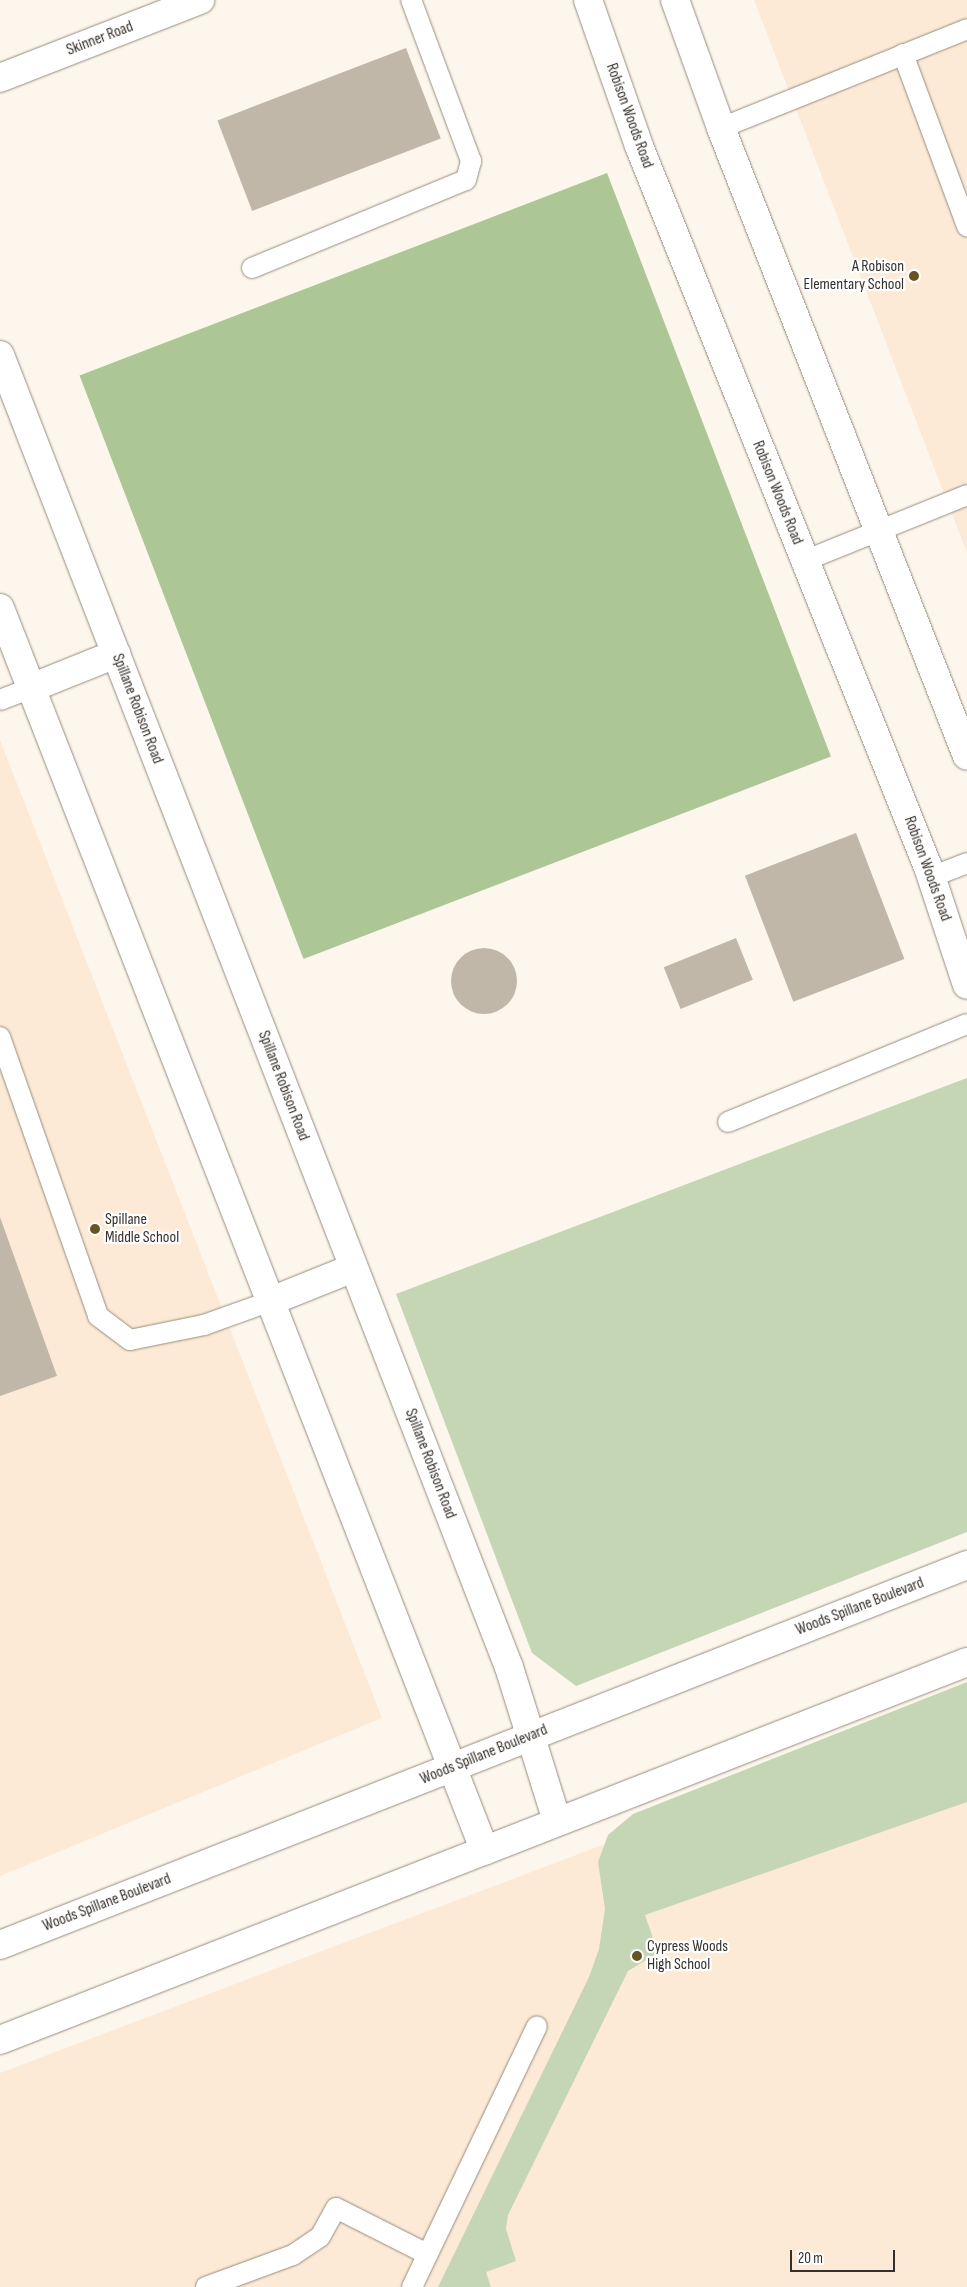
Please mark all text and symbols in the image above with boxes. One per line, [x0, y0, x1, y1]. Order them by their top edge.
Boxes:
street label: Skinner Road [64, 18, 136, 60]
street label: Robison Woods Road [601, 61, 657, 171]
place label: A Robison Elementary School [804, 257, 904, 295]
marker: A Robison Elementary School [908, 270, 920, 282]
street label: Robison Woods Road [747, 438, 807, 548]
street label: Spillane Robison Road [107, 651, 167, 767]
street label: Robison Woods Road [899, 814, 955, 924]
street label: Spillane Robison Road [253, 1028, 313, 1144]
place label: Spillane Middle School [105, 1210, 179, 1248]
marker: Spillane Middle School [89, 1223, 101, 1235]
street label: Spillane Robison Road [400, 1406, 460, 1522]
street label: Woods Spillane Boulevard [793, 1574, 927, 1640]
street label: Woods Spillane Boulevard [418, 1721, 550, 1789]
street label: Woods Spillane Boulevard [40, 1870, 174, 1936]
place label: Cypress Woods High School [647, 1937, 728, 1975]
marker: Cypress Woods High School [631, 1950, 643, 1962]
scale bar [792, 2240, 897, 2272]
text: 20 m [798, 2249, 823, 2268]

